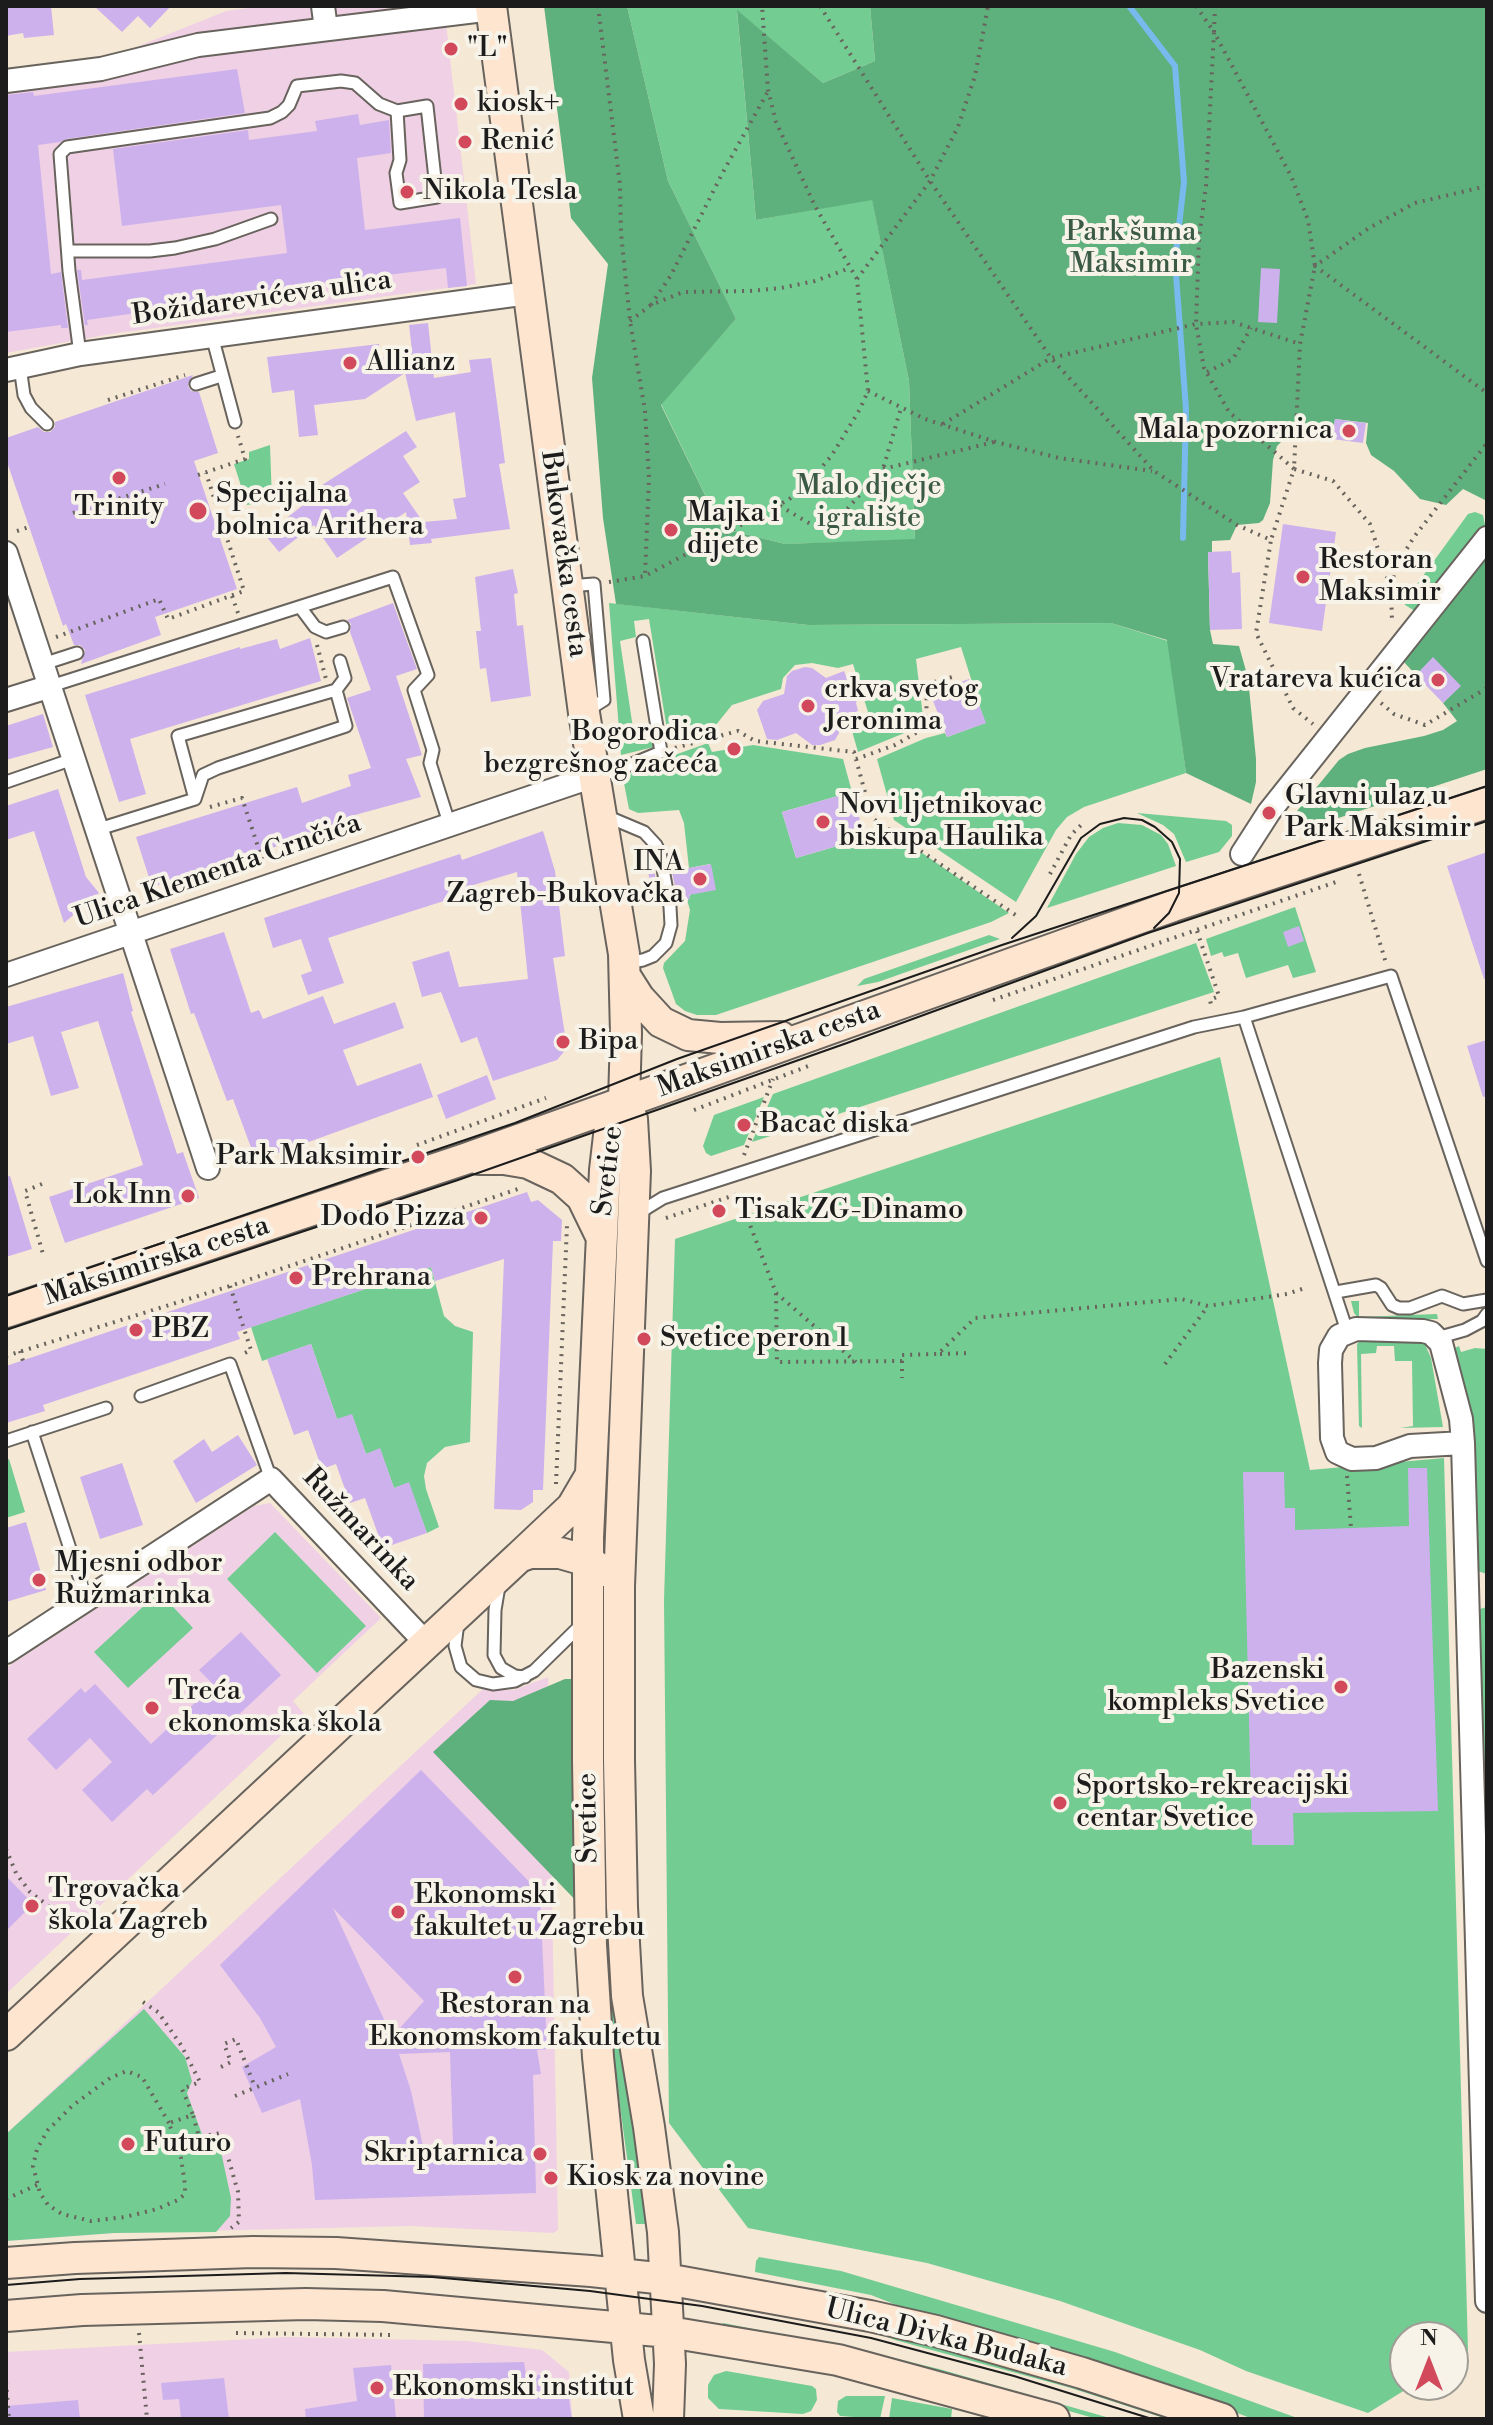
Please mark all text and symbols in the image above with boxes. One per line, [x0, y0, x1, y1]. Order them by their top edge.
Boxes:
place label: "L" [467, 32, 508, 66]
marker: "L" [442, 40, 460, 58]
place label: kiosk+ [477, 87, 560, 121]
marker: kiosk+ [452, 95, 470, 113]
place label: Renić [481, 125, 554, 159]
marker: Renić [456, 133, 474, 151]
place label: Nikola Tesla [423, 175, 577, 209]
marker: Nikola Tesla [398, 183, 416, 201]
park label: Park šuma Maksimir [1066, 216, 1196, 282]
street label: Božidarevićeva ulica [130, 264, 394, 334]
place label: Allianz [366, 346, 455, 380]
marker: Allianz [341, 354, 359, 372]
place label: Mala pozornica [1138, 414, 1333, 448]
marker: Mala pozornica [1340, 422, 1358, 440]
street label: Bukovačka cesta [532, 449, 594, 659]
marker: Trinity [110, 469, 128, 487]
park label: Malo dječje igralište [796, 470, 942, 536]
place label: Specijalna bolnica Arithera [216, 478, 424, 544]
place label: Trinity [74, 491, 164, 525]
place label: Majka i dijete [687, 497, 780, 563]
marker: Specijalna bolnica Arithera [187, 500, 209, 522]
marker: Majka i dijete [662, 521, 680, 539]
place label: Restoran Maksimir [1319, 544, 1441, 610]
marker: Restoran Maksimir [1294, 568, 1312, 586]
place label: Vratareva kućica [1210, 663, 1422, 697]
marker: Vratareva kućica [1429, 671, 1447, 689]
place label: crkva svetog Jeronima [824, 673, 979, 739]
marker: crkva svetog Jeronima [799, 697, 817, 715]
place label: Bogorodica bezgrešnog začeća [484, 716, 718, 782]
marker: Bogorodica bezgrešnog začeća [725, 740, 743, 758]
place label: Glavni ulaz u Park Maksimir [1285, 780, 1471, 846]
place label: Novi ljetnikovac biskupa Haulika [839, 789, 1044, 855]
marker: Glavni ulaz u Park Maksimir [1260, 804, 1278, 822]
street label: Ulica Klementa Crnčića [70, 807, 366, 937]
marker: Novi ljetnikovac biskupa Haulika [814, 813, 832, 831]
place label: INA Zagreb-Bukovačka [446, 846, 684, 912]
marker: INA Zagreb-Bukovačka [691, 870, 709, 888]
street label: Maksimirska cesta [653, 994, 885, 1106]
place label: Bipa [579, 1025, 638, 1059]
marker: Bipa [554, 1033, 572, 1051]
place label: Bacač diska [760, 1108, 909, 1142]
marker: Bacač diska [735, 1116, 753, 1134]
street label: Svetice [587, 1124, 631, 1218]
place label: Park Maksimir [216, 1140, 402, 1174]
marker: Park Maksimir [409, 1148, 427, 1166]
place label: Lok Inn [73, 1179, 172, 1213]
marker: Lok Inn [179, 1187, 197, 1205]
place label: Tisak ZG-Dinamo [735, 1194, 964, 1228]
place label: Dodo Pizza [321, 1201, 465, 1235]
marker: Tisak ZG-Dinamo [710, 1202, 728, 1220]
marker: Dodo Pizza [472, 1209, 490, 1227]
street label: Maksimirska cesta [40, 1210, 274, 1314]
place label: Prehrana [312, 1261, 431, 1295]
marker: Prehrana [287, 1269, 305, 1287]
place label: PBZ [152, 1313, 209, 1347]
marker: PBZ [127, 1321, 145, 1339]
place label: Svetice peron 1 [660, 1322, 849, 1356]
marker: Svetice peron 1 [635, 1330, 653, 1348]
street label: Ružmarinka [295, 1462, 425, 1598]
place label: Mjesni odbor Ružmarinka [55, 1547, 223, 1613]
marker: Mjesni odbor Ružmarinka [30, 1571, 48, 1589]
place label: Bazenski kompleks Svetice [1107, 1654, 1325, 1720]
place label: Treća ekonomska škola [168, 1675, 382, 1741]
marker: Bazenski kompleks Svetice [1332, 1678, 1350, 1696]
marker: Treća ekonomska škola [143, 1699, 161, 1717]
place label: Sportsko-rekreacijski centar Svetice [1076, 1770, 1349, 1836]
street label: Svetice [571, 1772, 607, 1864]
marker: Sportsko-rekreacijski centar Svetice [1051, 1794, 1069, 1812]
place label: Trgovačka škola Zagreb [48, 1873, 208, 1939]
place label: Ekonomski fakultet u Zagrebu [414, 1879, 645, 1945]
marker: Trgovačka škola Zagreb [23, 1897, 41, 1915]
marker: Ekonomski fakultet u Zagrebu [389, 1903, 407, 1921]
marker: Restoran na Ekonomskom fakultetu [506, 1968, 524, 1986]
place label: Restoran na Ekonomskom fakultetu [369, 1989, 661, 2055]
place label: Futuro [144, 2127, 232, 2161]
marker: Futuro [119, 2135, 137, 2153]
place label: Skriptarnica [364, 2137, 524, 2171]
marker: Skriptarnica [531, 2145, 549, 2163]
place label: Kiosk za novine [567, 2161, 764, 2195]
marker: Kiosk za novine [542, 2169, 560, 2187]
street label: Ulica Divka Budaka [822, 2293, 1070, 2385]
north arrow [1389, 2321, 1469, 2401]
text: N [1420, 2325, 1438, 2352]
place label: Ekonomski institut [393, 2371, 634, 2405]
marker: Ekonomski institut [368, 2379, 386, 2397]

